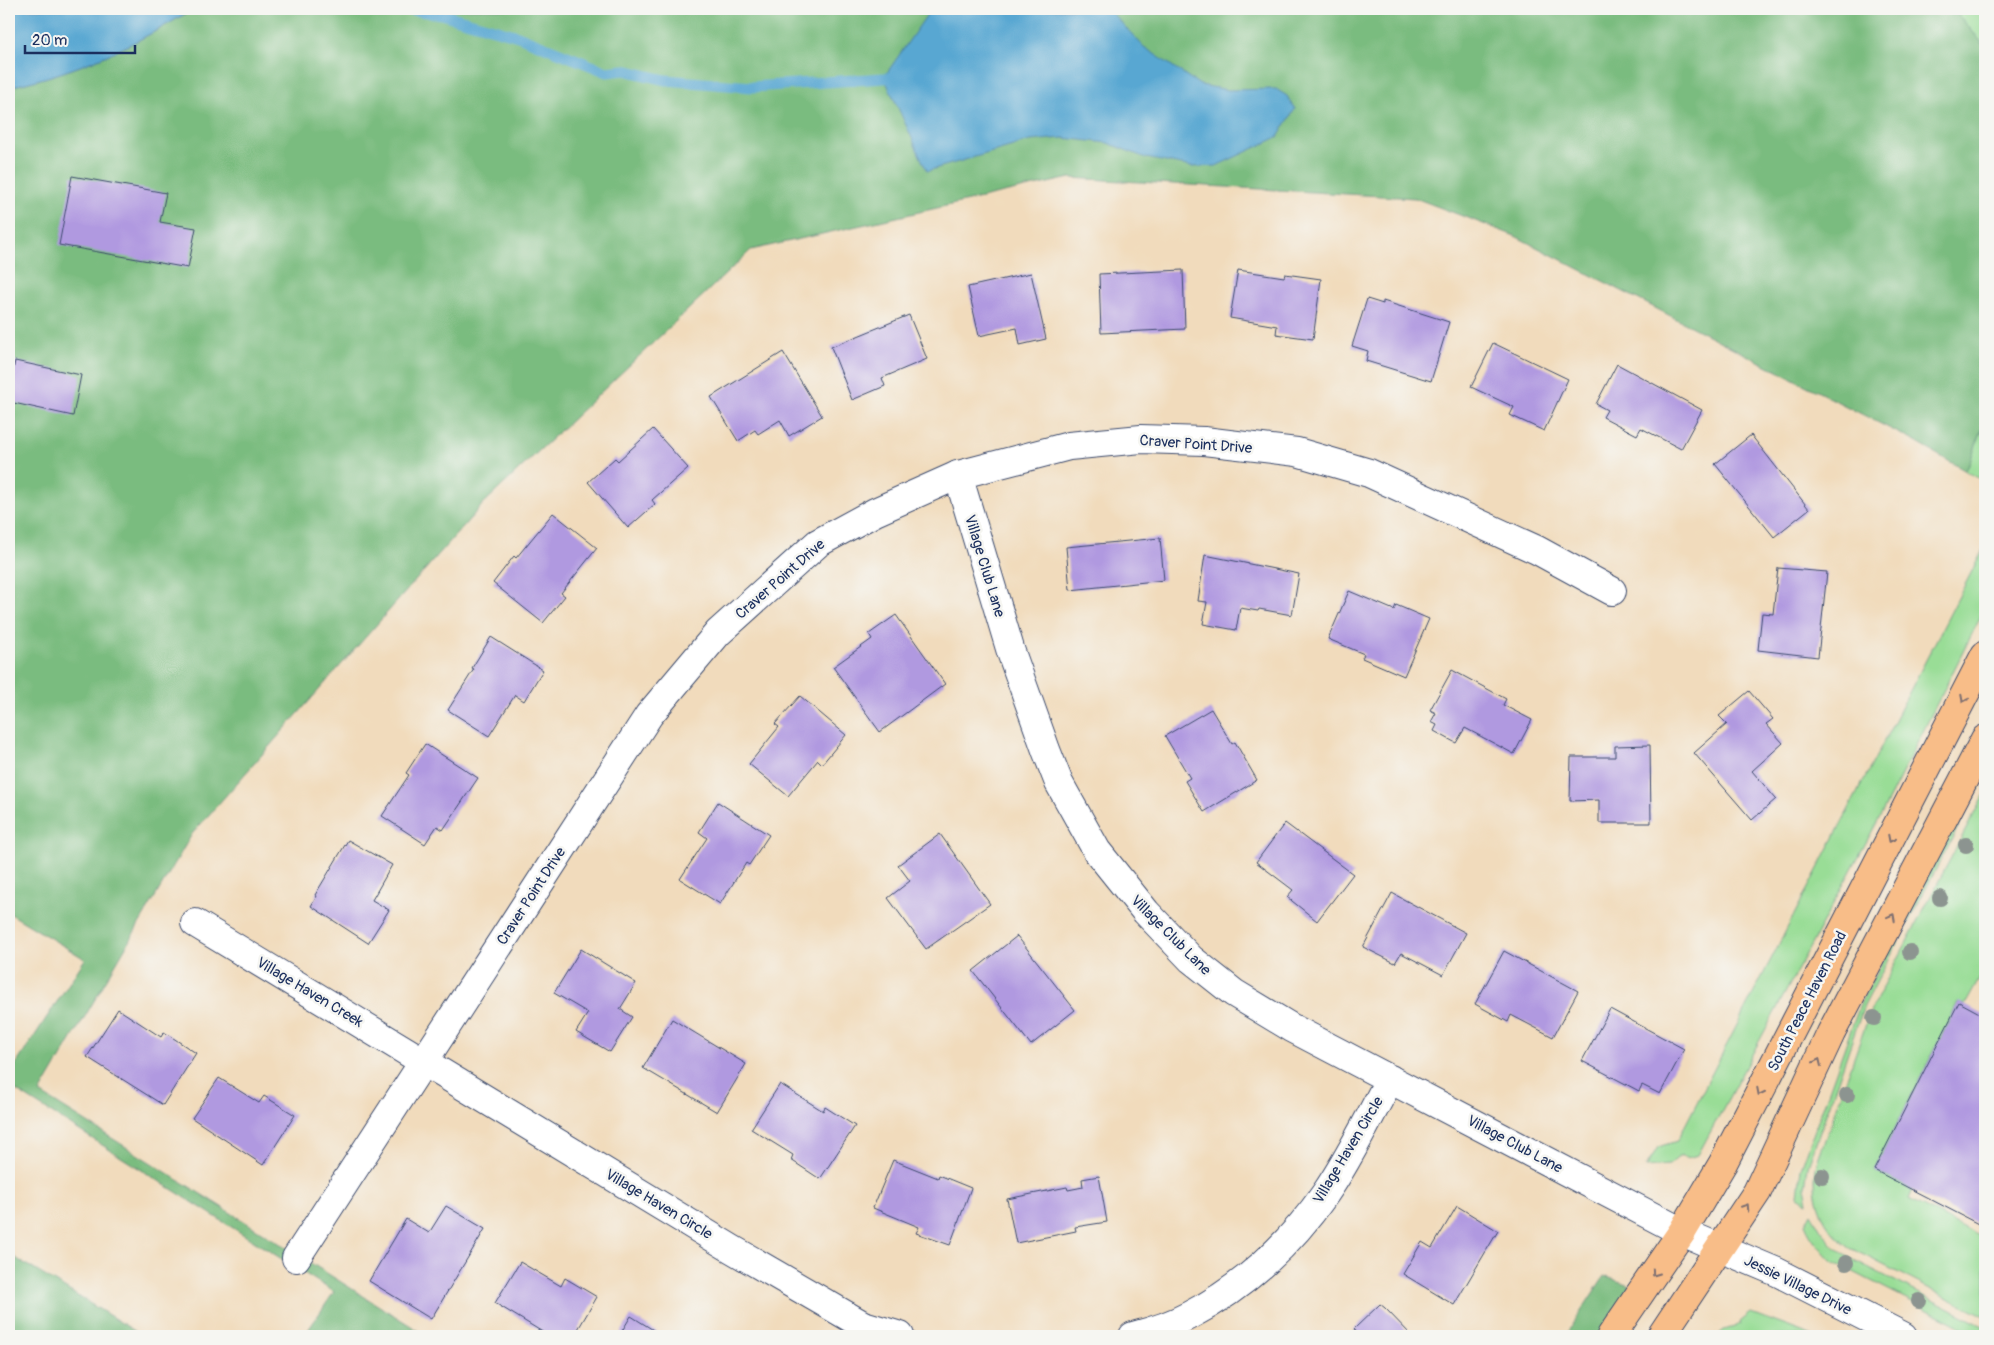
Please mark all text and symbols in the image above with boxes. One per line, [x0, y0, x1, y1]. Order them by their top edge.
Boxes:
scale bar [25, 22, 135, 54]
text: 20 m [32, 31, 67, 50]
street label: Craver Point Drive [1139, 431, 1254, 458]
street label: Village Club Lane [960, 513, 1009, 620]
street label: Craver Point Drive [732, 535, 830, 624]
one-way arrow [1960, 693, 1970, 702]
one-way arrow [1887, 834, 1897, 843]
street label: Craver Point Drive [493, 843, 570, 949]
street label: Village Club Lane [1127, 891, 1215, 980]
one-way arrow [1886, 913, 1896, 922]
street label: South Peace Haven Road [1764, 928, 1851, 1074]
street label: Village Haven Creek [253, 953, 367, 1032]
one-way arrow [1812, 1058, 1822, 1067]
one-way arrow [1756, 1087, 1766, 1096]
street label: Village Haven Circle [1309, 1093, 1388, 1207]
street label: Village Club Lane [1464, 1111, 1566, 1178]
street label: Village Haven Circle [602, 1165, 716, 1244]
one-way arrow [1740, 1204, 1750, 1213]
street label: Jessie Village Drive [1741, 1251, 1855, 1320]
one-way arrow [1652, 1267, 1661, 1276]

